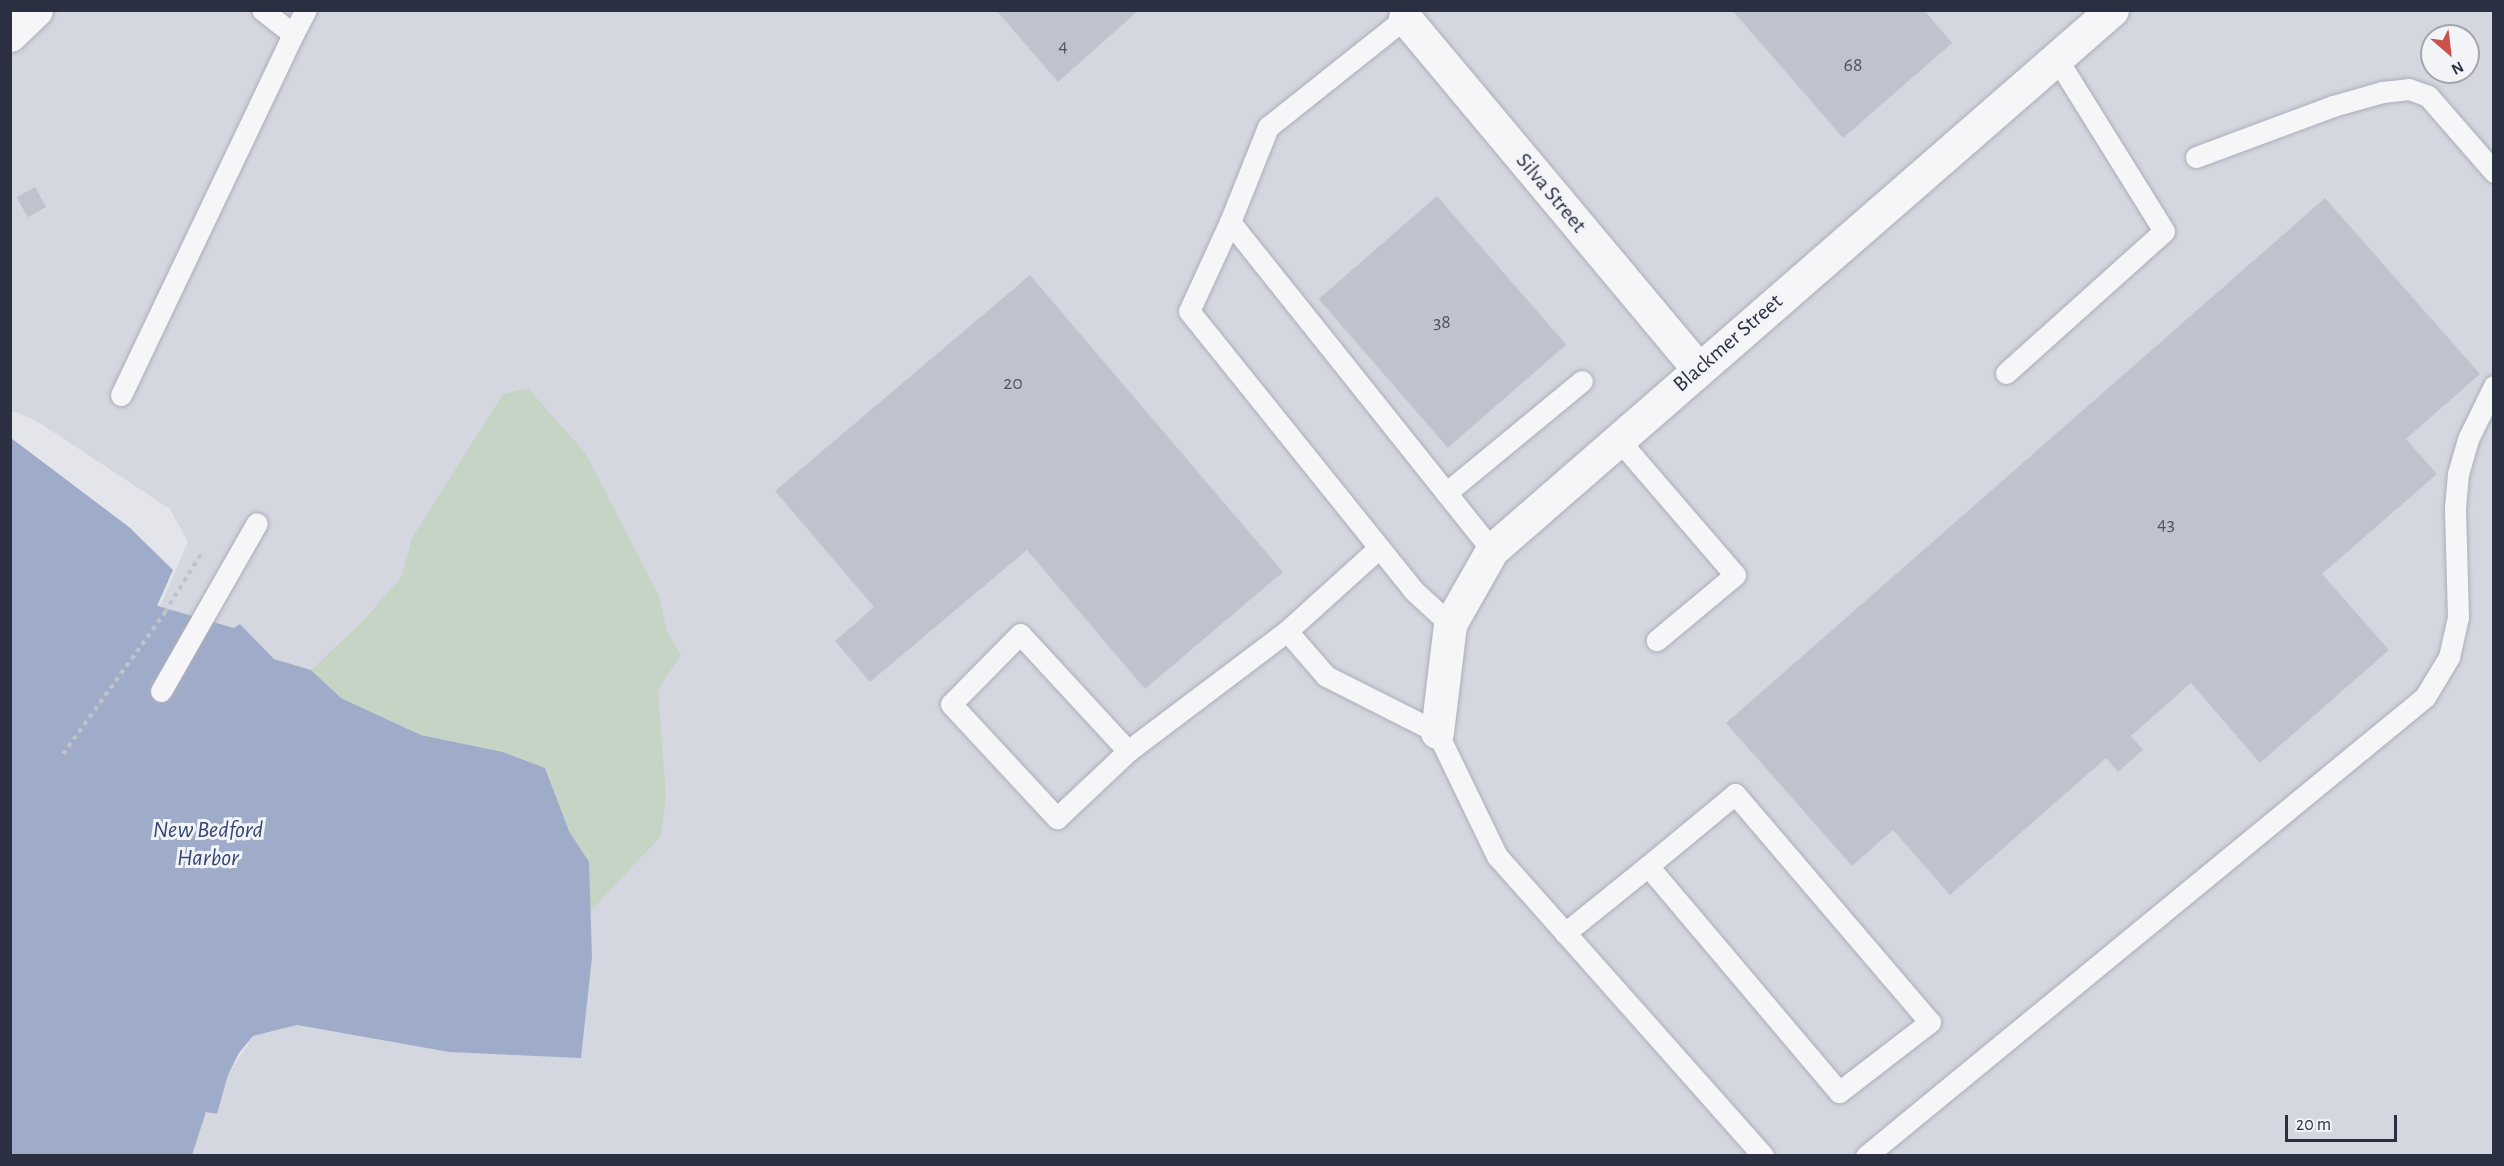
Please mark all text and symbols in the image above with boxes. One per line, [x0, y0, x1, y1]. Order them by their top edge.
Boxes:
north arrow [2420, 24, 2480, 84]
house number: 4 [1058, 34, 1068, 58]
house number: 68 [1844, 53, 1862, 77]
text: N [2449, 58, 2466, 78]
street label: Silva Street [1510, 148, 1592, 238]
street label: Blackmer Street [1668, 288, 1788, 398]
house number: 38 [1433, 310, 1451, 334]
house number: 20 [1003, 371, 1023, 395]
house number: 43 [2157, 512, 2175, 536]
water label: New Bedford Harbor [153, 817, 263, 873]
scale bar [2288, 1103, 2400, 1141]
text: 20 m [2296, 1116, 2331, 1134]

